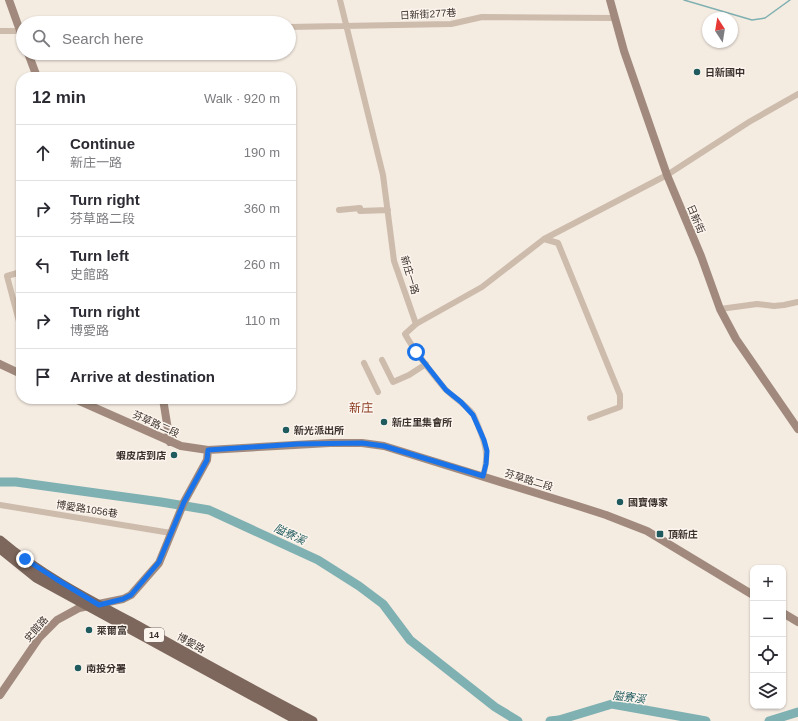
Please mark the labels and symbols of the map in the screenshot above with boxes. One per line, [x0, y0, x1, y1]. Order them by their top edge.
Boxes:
street label: 日新街277巷 [399, 7, 457, 21]
north arrow [702, 12, 738, 48]
marker: 日新國中 [692, 67, 702, 77]
place label: 日新國中 [705, 67, 745, 78]
street label: 日新街 [685, 203, 707, 235]
street label: 新庄一路 [399, 254, 421, 296]
route start [407, 343, 425, 361]
district label: 新庄 [349, 401, 373, 415]
street label: 芬草路二段 [131, 409, 181, 439]
marker: 新庄里集會所 [379, 417, 389, 427]
place label: 新庄里集會所 [392, 417, 452, 428]
marker: 新光派出所 [281, 425, 291, 435]
place label: 新光派出所 [294, 425, 344, 436]
place label: 蝦皮店到店 [116, 450, 166, 461]
marker: 蝦皮店到店 [169, 450, 179, 460]
street label: 芬草路二段 [503, 467, 555, 493]
marker: 國寶傳家 [615, 497, 625, 507]
place label: 國寶傳家 [628, 497, 668, 508]
street label: 博愛路1056巷 [55, 499, 119, 519]
water label: 隘寮溪 [273, 522, 309, 547]
marker: 頂新庄 [655, 529, 665, 539]
place label: 頂新庄 [668, 529, 698, 540]
route end [16, 550, 34, 568]
street label: 史館路 [22, 614, 50, 644]
marker: 萊爾富 [84, 625, 94, 635]
place label: 萊爾富 [97, 625, 127, 636]
road number: 14 [144, 628, 164, 642]
street label: 博愛路 [175, 631, 207, 655]
marker: 南投分署 [73, 663, 83, 673]
place label: 南投分署 [86, 663, 126, 674]
water label: 隘寮溪 [612, 689, 648, 705]

